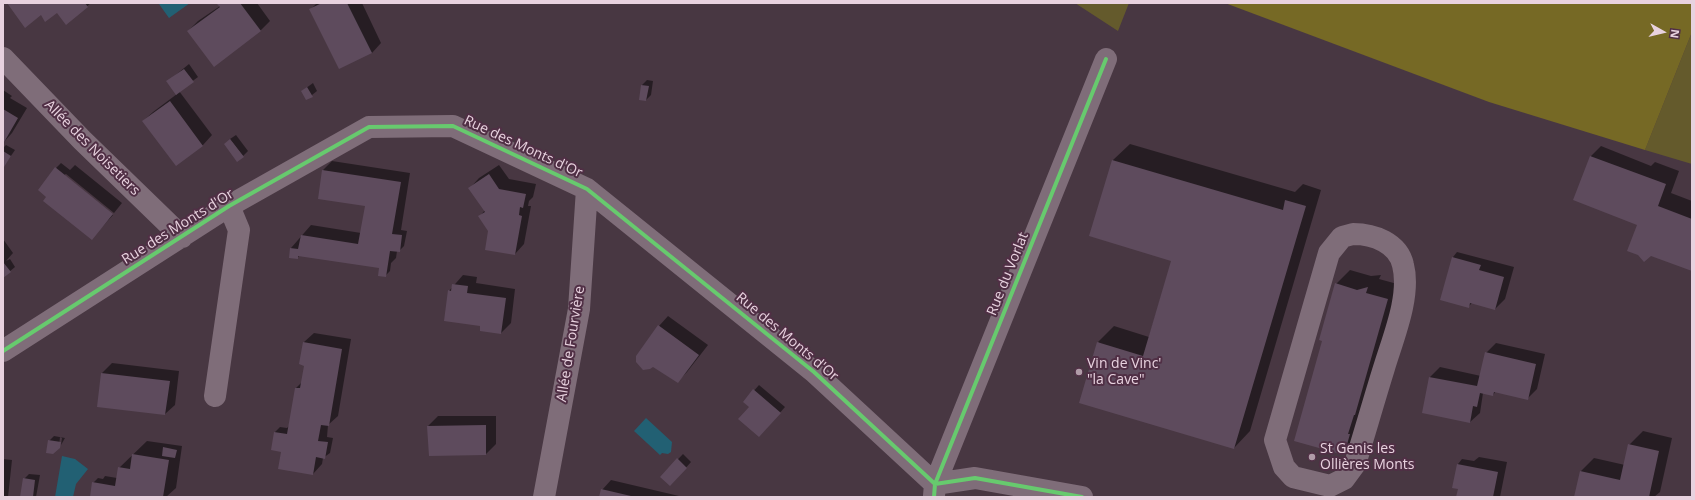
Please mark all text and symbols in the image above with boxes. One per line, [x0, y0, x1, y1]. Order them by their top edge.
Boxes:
north arrow [1643, 12, 1683, 52]
text: N [1667, 28, 1683, 39]
street label: Allée des Noisetiers [41, 97, 143, 199]
street label: Rue des Monts d'Or [461, 112, 585, 182]
street label: Rue des Monts d'Or [119, 186, 237, 268]
street label: Rue du Vorlat [984, 230, 1032, 318]
street label: Allée de Fourvière [554, 285, 588, 403]
street label: Rue des Monts d'Or [732, 289, 842, 385]
place label: Vin de Vinc' "la Cave" [1087, 356, 1161, 388]
marker: Vin de Vinc' "la Cave" [1074, 367, 1084, 377]
place label: St Genis les Ollières Monts [1320, 441, 1415, 474]
marker: St Genis les Ollières Monts [1307, 452, 1317, 462]

